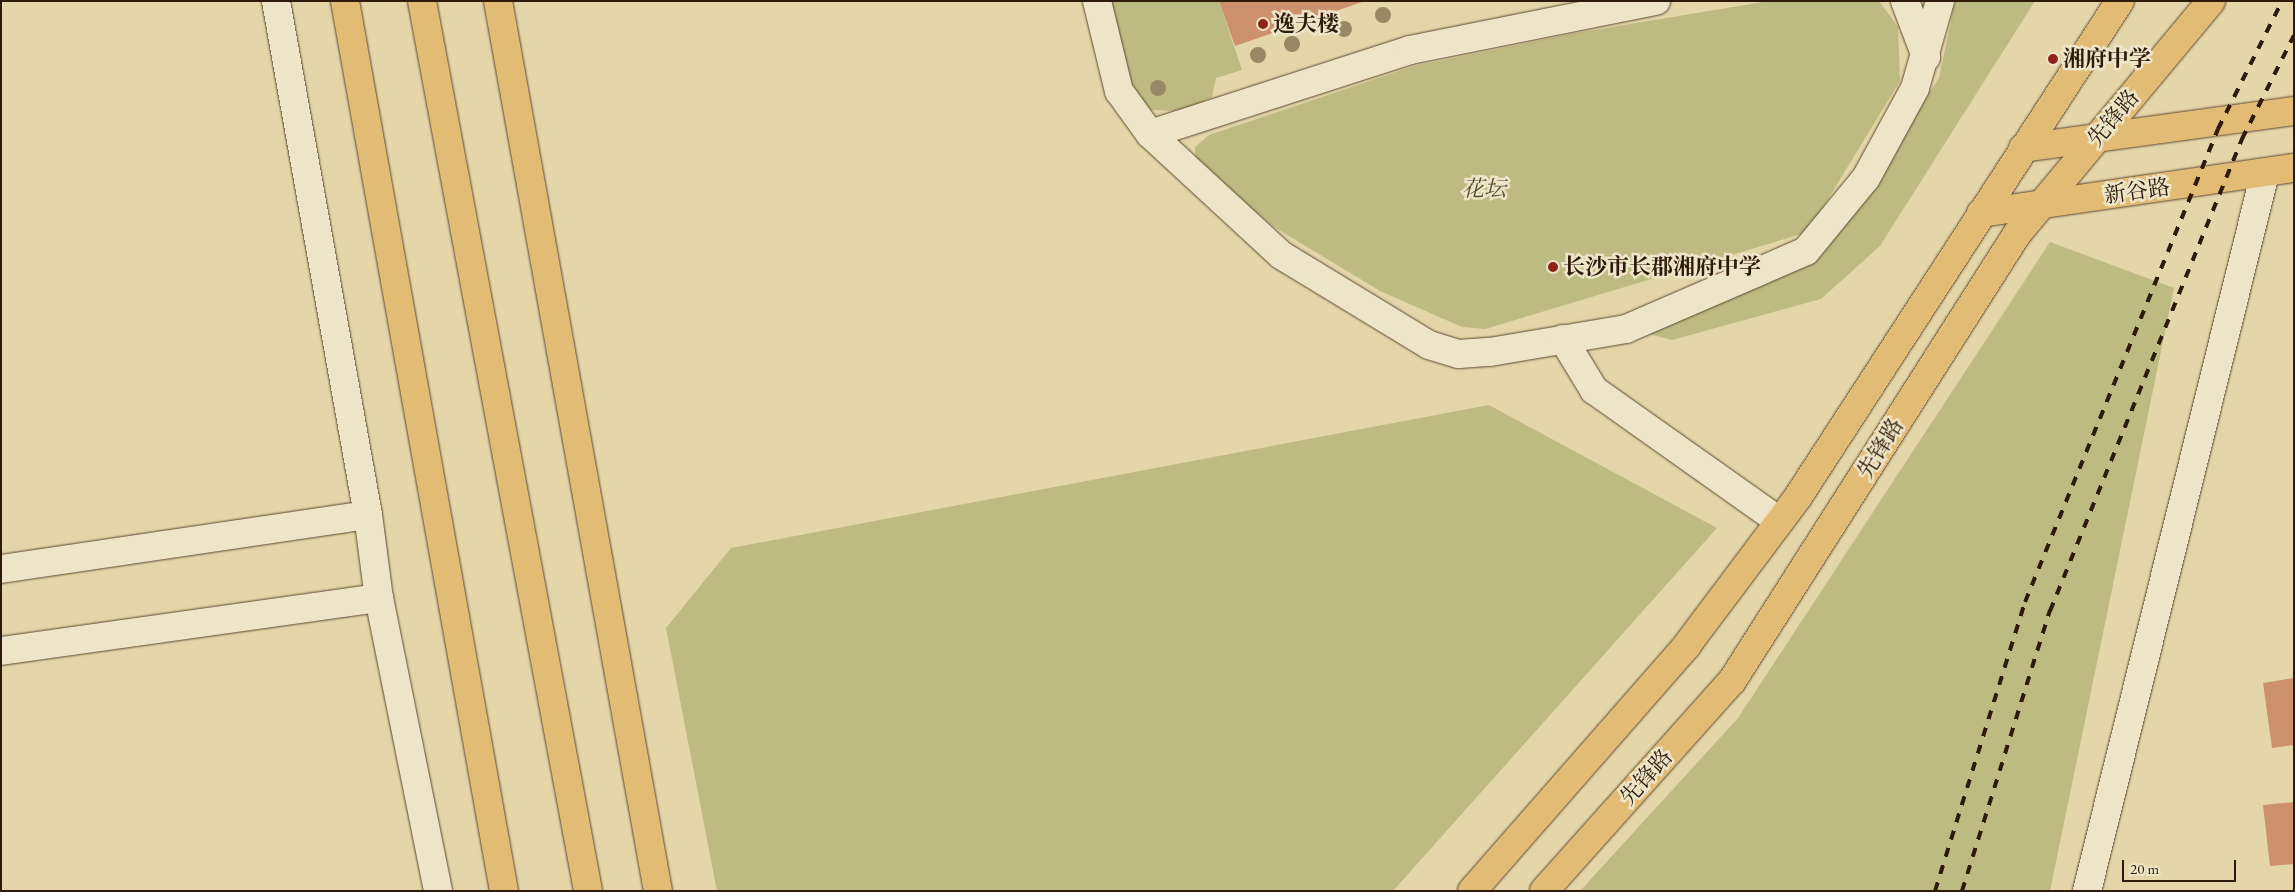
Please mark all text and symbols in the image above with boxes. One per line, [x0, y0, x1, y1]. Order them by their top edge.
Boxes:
place label: 逸夫楼 [1273, 11, 1339, 37]
marker: 逸夫楼 [1257, 18, 1269, 30]
place label: 湘府中学 [2063, 46, 2151, 72]
marker: 湘府中学 [2047, 53, 2059, 65]
street label: 先锋路 [2082, 84, 2144, 152]
street label: 新谷路 [2102, 173, 2172, 209]
park label: 花坛 [1462, 176, 1506, 202]
place label: 长沙市长郡湘府中学 [1563, 254, 1761, 280]
marker: 长沙市长郡湘府中学 [1547, 261, 1559, 273]
street label: 先锋路 [1851, 413, 1909, 483]
street label: 先锋路 [1614, 744, 1678, 810]
scale bar [2125, 850, 2239, 882]
text: 20 m [2130, 859, 2159, 878]

